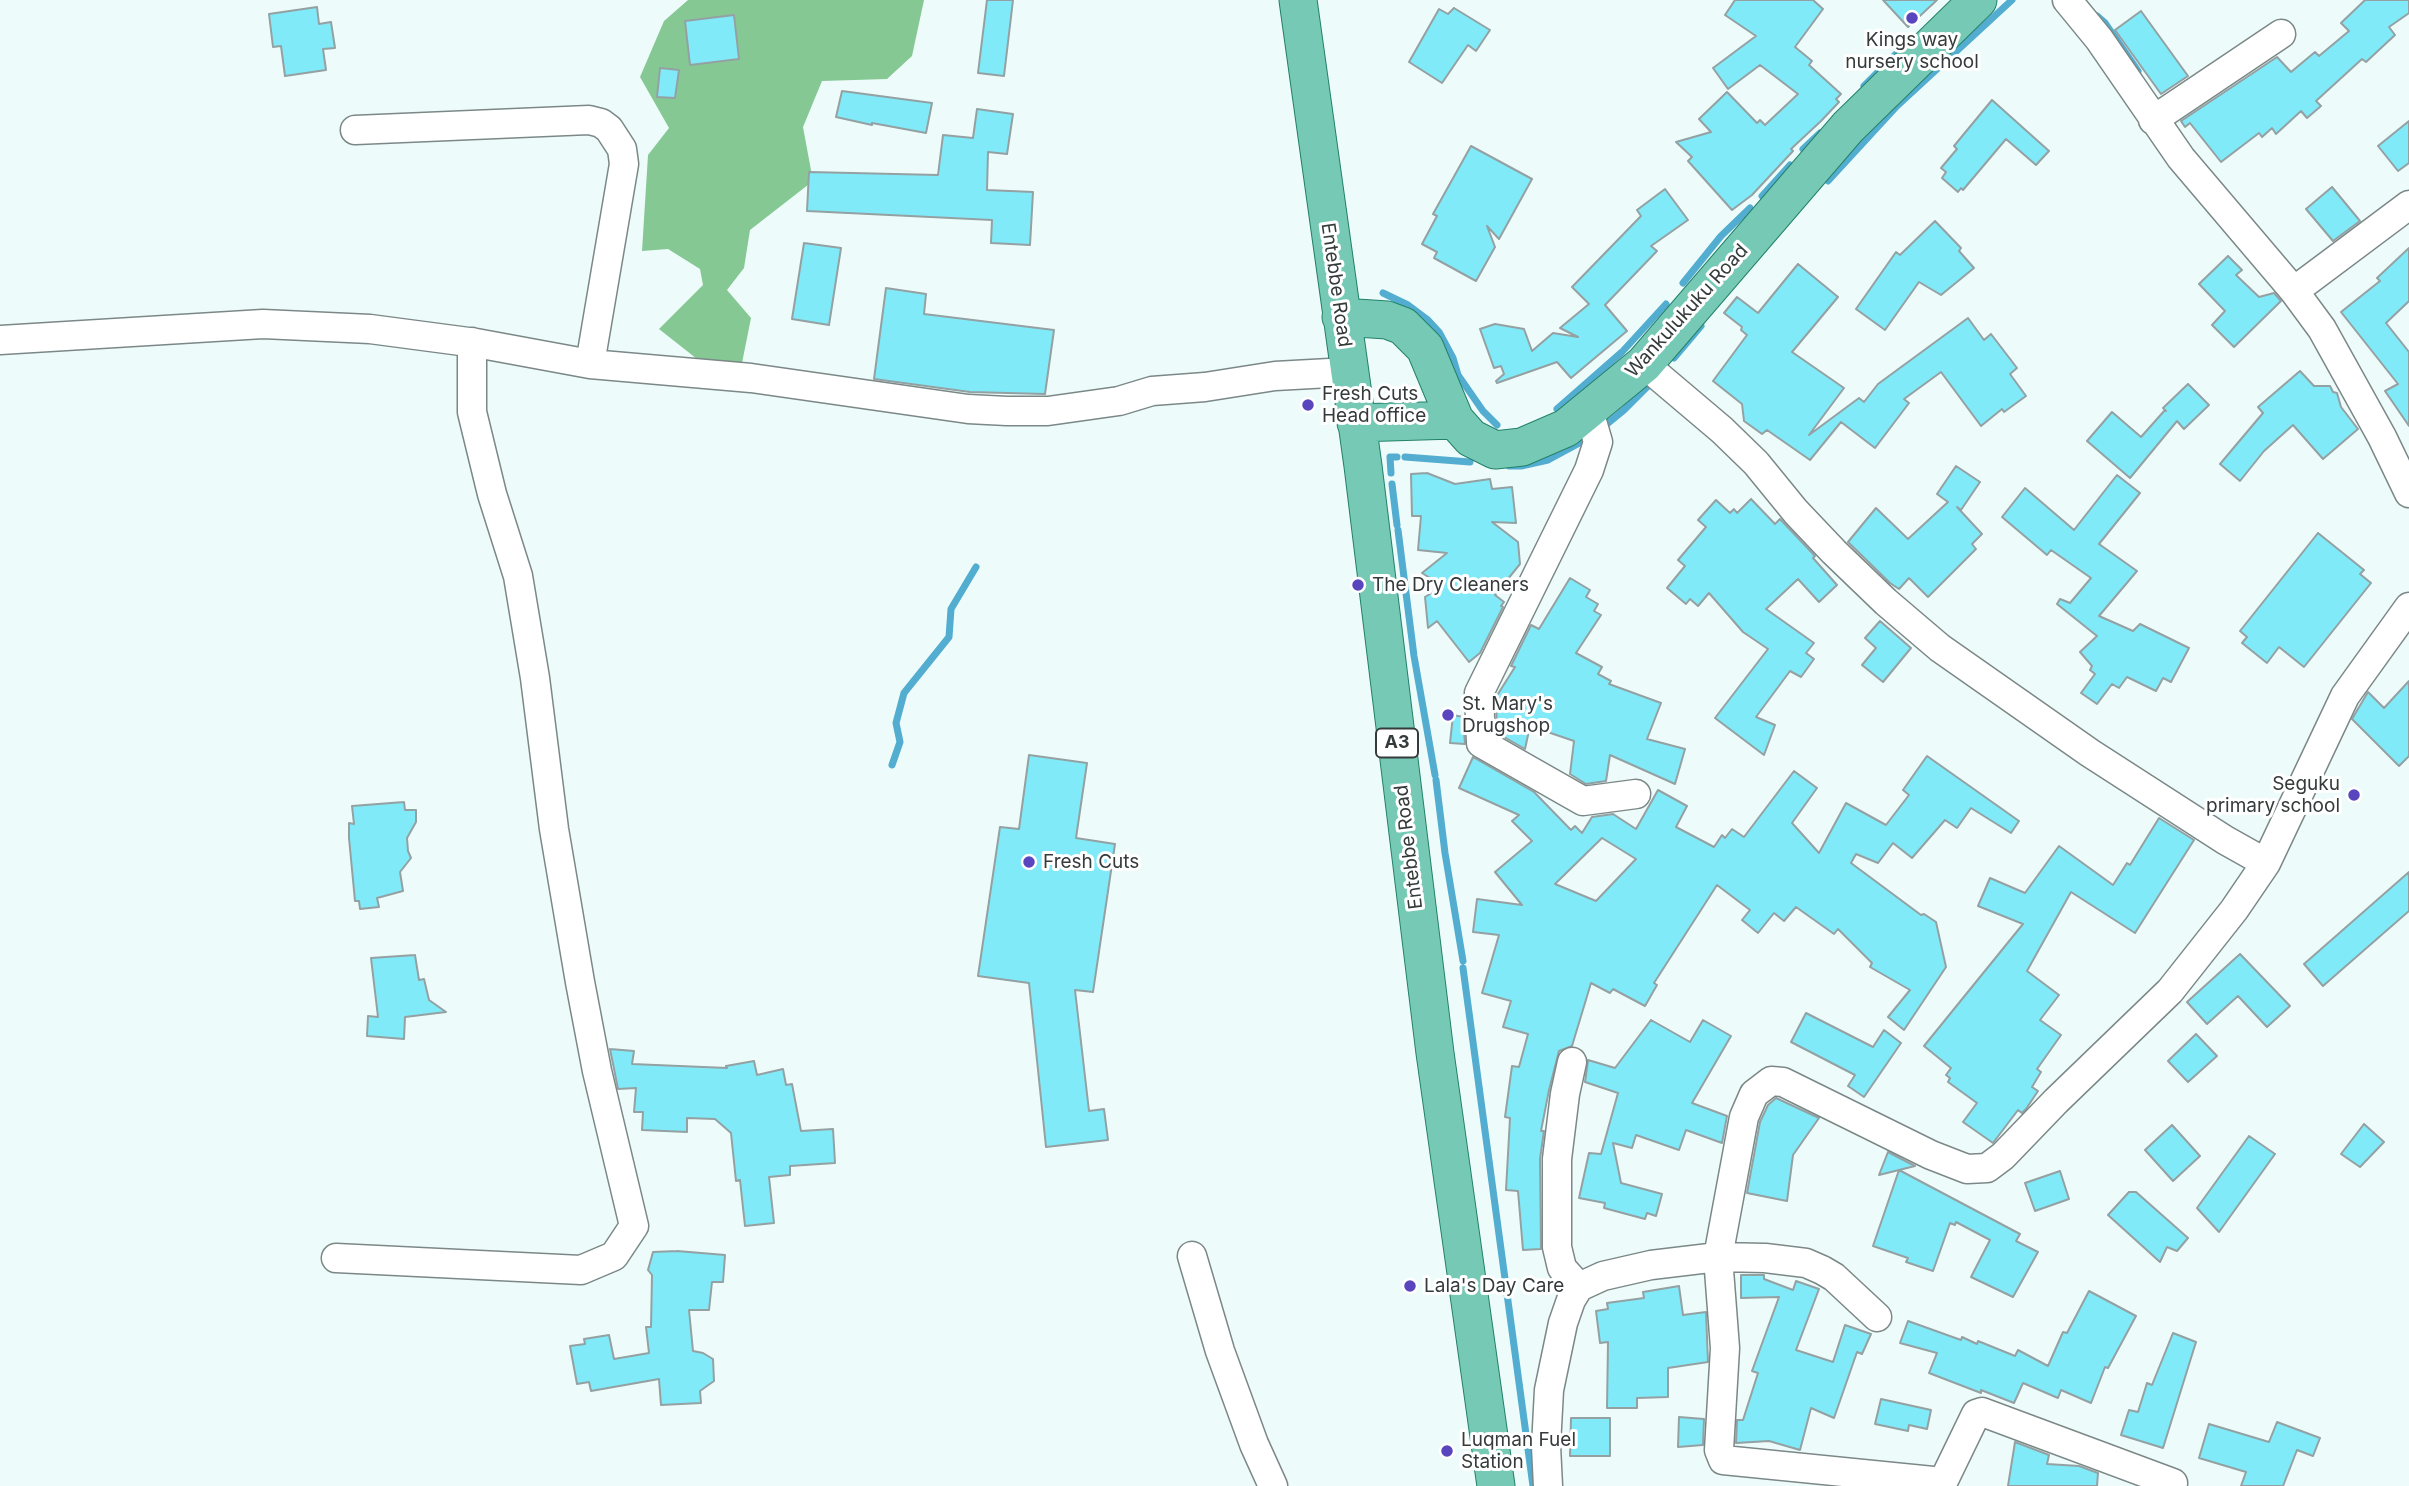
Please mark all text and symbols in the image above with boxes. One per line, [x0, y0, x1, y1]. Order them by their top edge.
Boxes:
marker: Kings way nursery school [1904, 10, 1920, 26]
place label: Kings way nursery school [1845, 29, 1979, 73]
street label: Entebbe Road [1316, 221, 1356, 349]
street label: Wankulukuku Road [1621, 240, 1753, 382]
place label: Fresh Cuts Head office [1322, 383, 1426, 427]
marker: Fresh Cuts Head office [1300, 397, 1316, 413]
place label: The Dry Cleaners [1372, 574, 1529, 596]
marker: The Dry Cleaners [1350, 577, 1366, 593]
place label: St. Mary's Drugshop [1462, 693, 1553, 737]
marker: St. Mary's Drugshop [1440, 707, 1456, 723]
road number: A3 [1376, 728, 1418, 758]
place label: Seguku primary school [2206, 773, 2340, 817]
street label: Entebbe Road [1390, 783, 1428, 911]
marker: Seguku primary school [2346, 787, 2362, 803]
place label: Fresh Cuts [1043, 851, 1139, 873]
marker: Fresh Cuts [1021, 854, 1037, 870]
place label: Lala's Day Care [1424, 1275, 1564, 1297]
marker: Lala's Day Care [1402, 1278, 1418, 1294]
place label: Luqman Fuel Station [1461, 1429, 1576, 1473]
marker: Luqman Fuel Station [1439, 1443, 1455, 1459]

